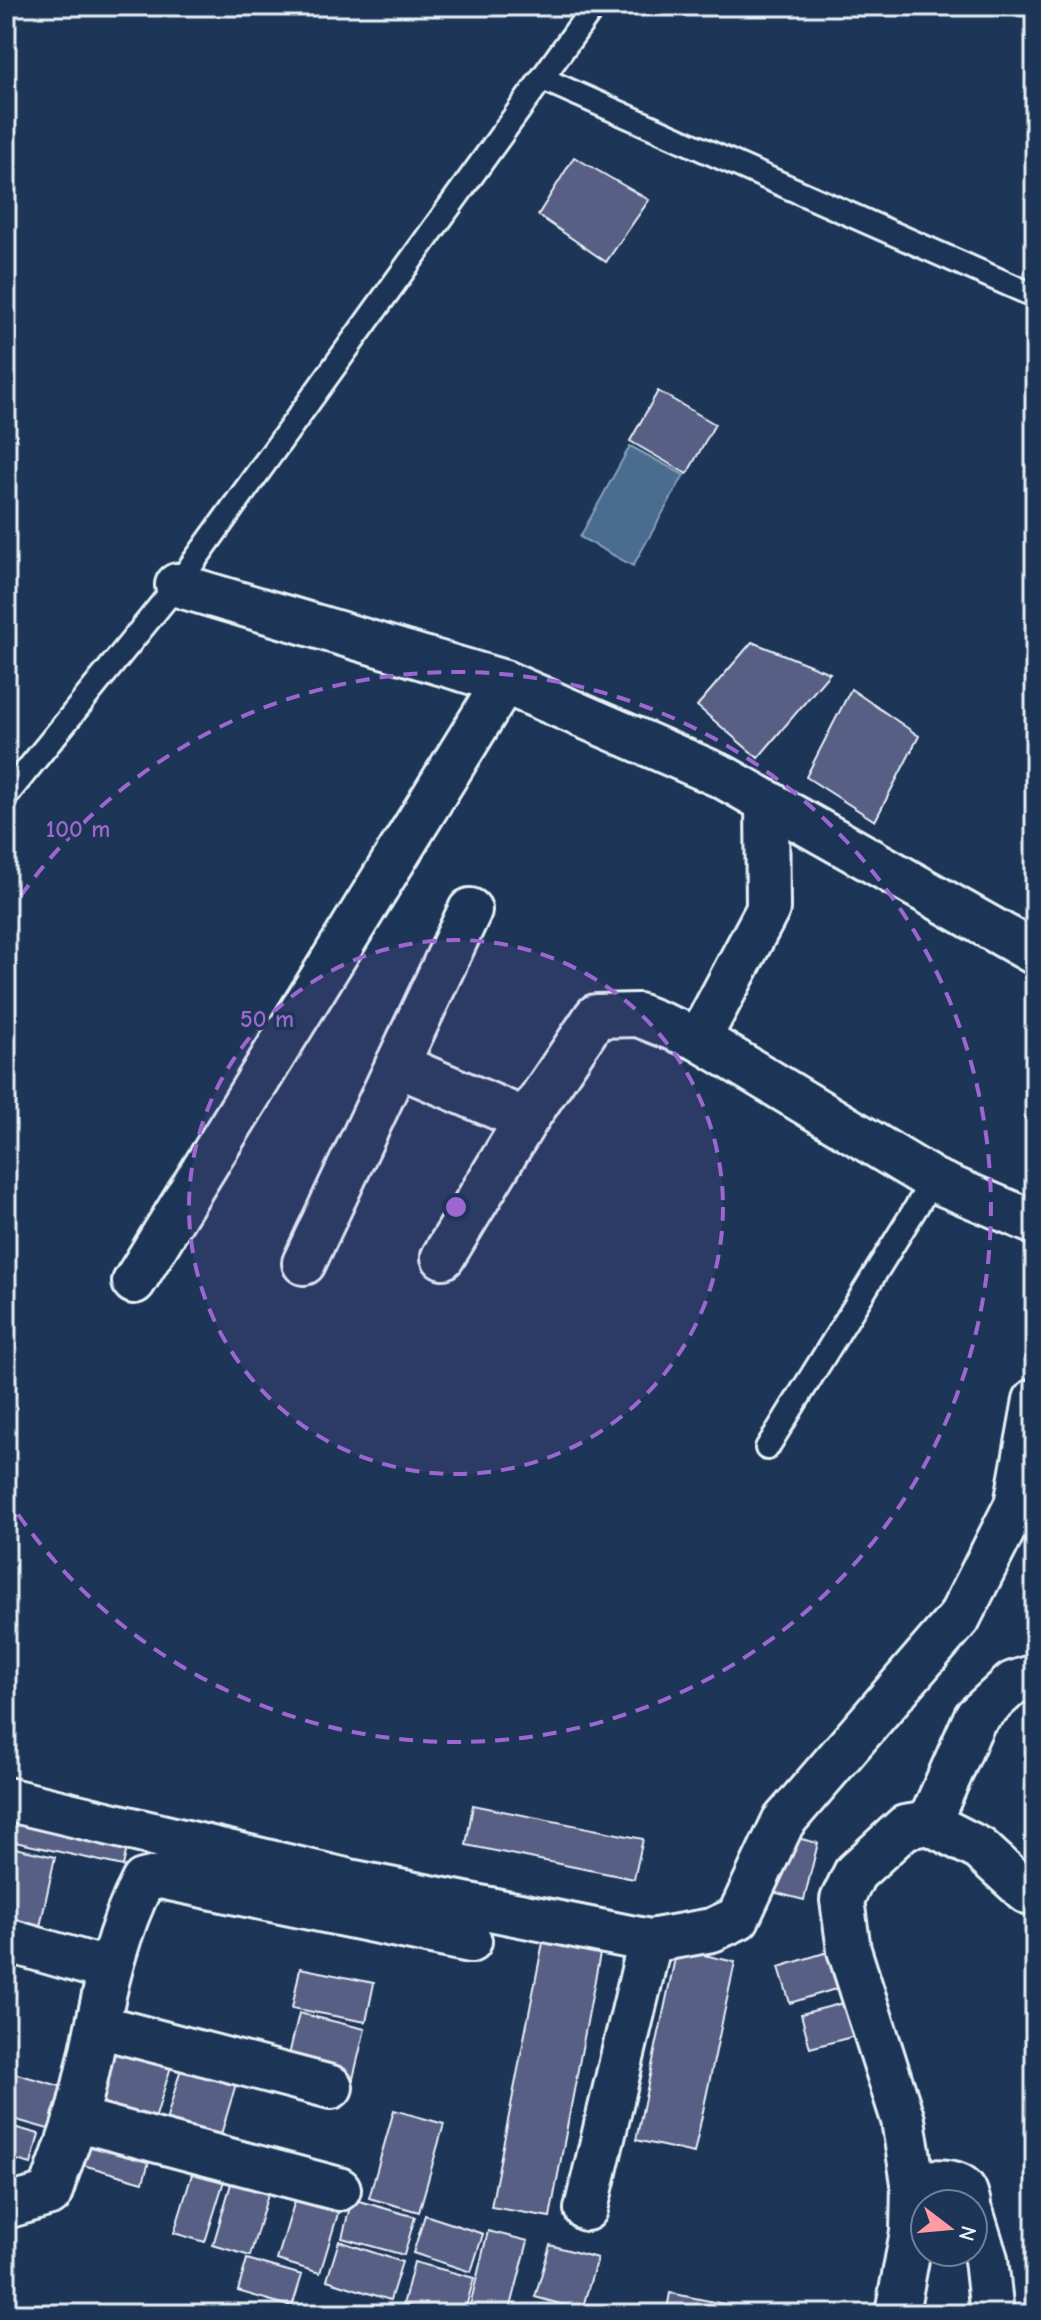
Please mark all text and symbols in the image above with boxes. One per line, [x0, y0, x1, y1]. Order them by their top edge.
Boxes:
text: 100 m [46, 815, 110, 843]
text: 50 m [240, 1005, 294, 1033]
centre of rings [442, 1193, 470, 1221]
north arrow [909, 2188, 989, 2268]
text: N [953, 2223, 982, 2244]

